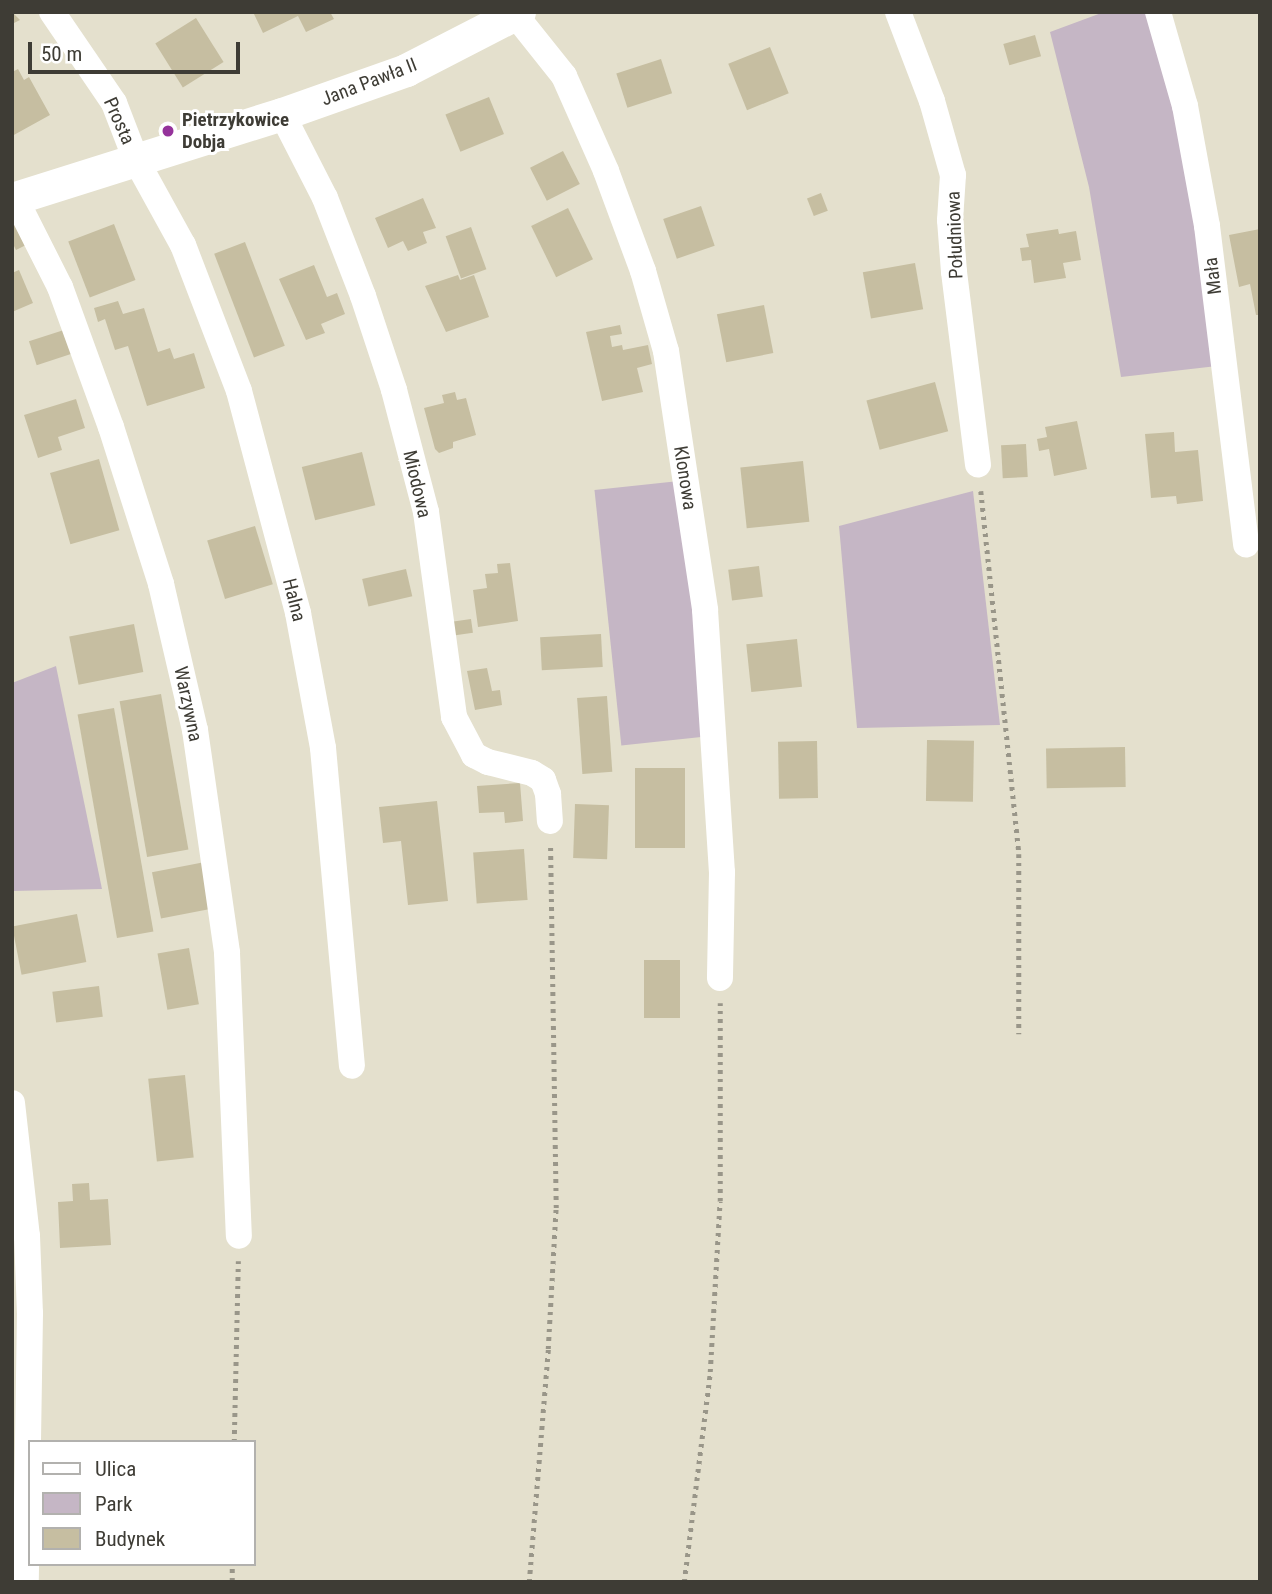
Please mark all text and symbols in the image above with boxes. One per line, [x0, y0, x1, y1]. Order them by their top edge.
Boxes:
scale bar [32, 28, 243, 72]
text: 50 m [41, 42, 82, 66]
street label: Jana Pawła II [318, 53, 420, 111]
street label: Prosta [99, 94, 139, 148]
place label: Pietrzykowice Dobja [182, 109, 289, 153]
marker: Pietrzykowice Dobja [160, 123, 176, 139]
street label: Południowa [942, 191, 968, 279]
street label: Mała [1199, 256, 1227, 296]
street label: Klonowa [669, 444, 701, 512]
street label: Miodowa [398, 448, 436, 520]
street label: Halna [278, 576, 310, 624]
street label: Warzywna [169, 664, 207, 744]
legend [28, 1440, 256, 1566]
text: Ulica [95, 1457, 136, 1481]
text: Park [95, 1492, 132, 1516]
text: Budynek [95, 1527, 165, 1551]

